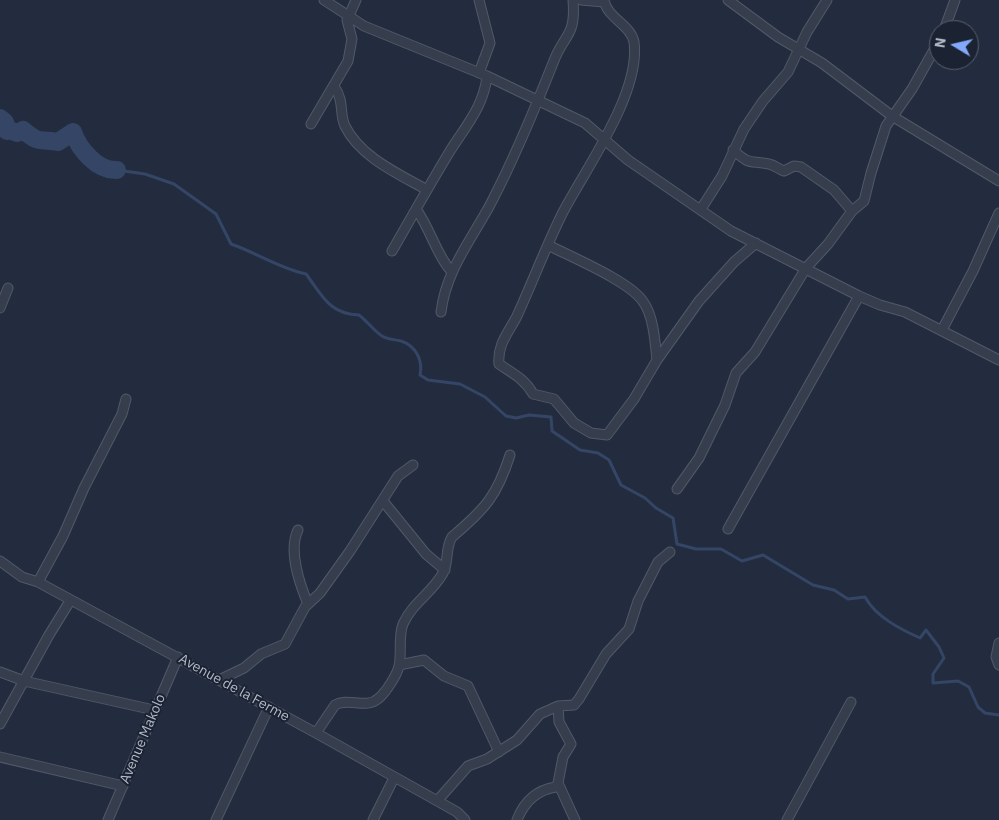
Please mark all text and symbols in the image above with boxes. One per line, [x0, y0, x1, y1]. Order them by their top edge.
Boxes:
north arrow [929, 20, 979, 70]
text: N [930, 36, 950, 49]
street label: Avenue de la Ferme [176, 651, 292, 725]
street label: Avenue Makolo [117, 692, 169, 786]

